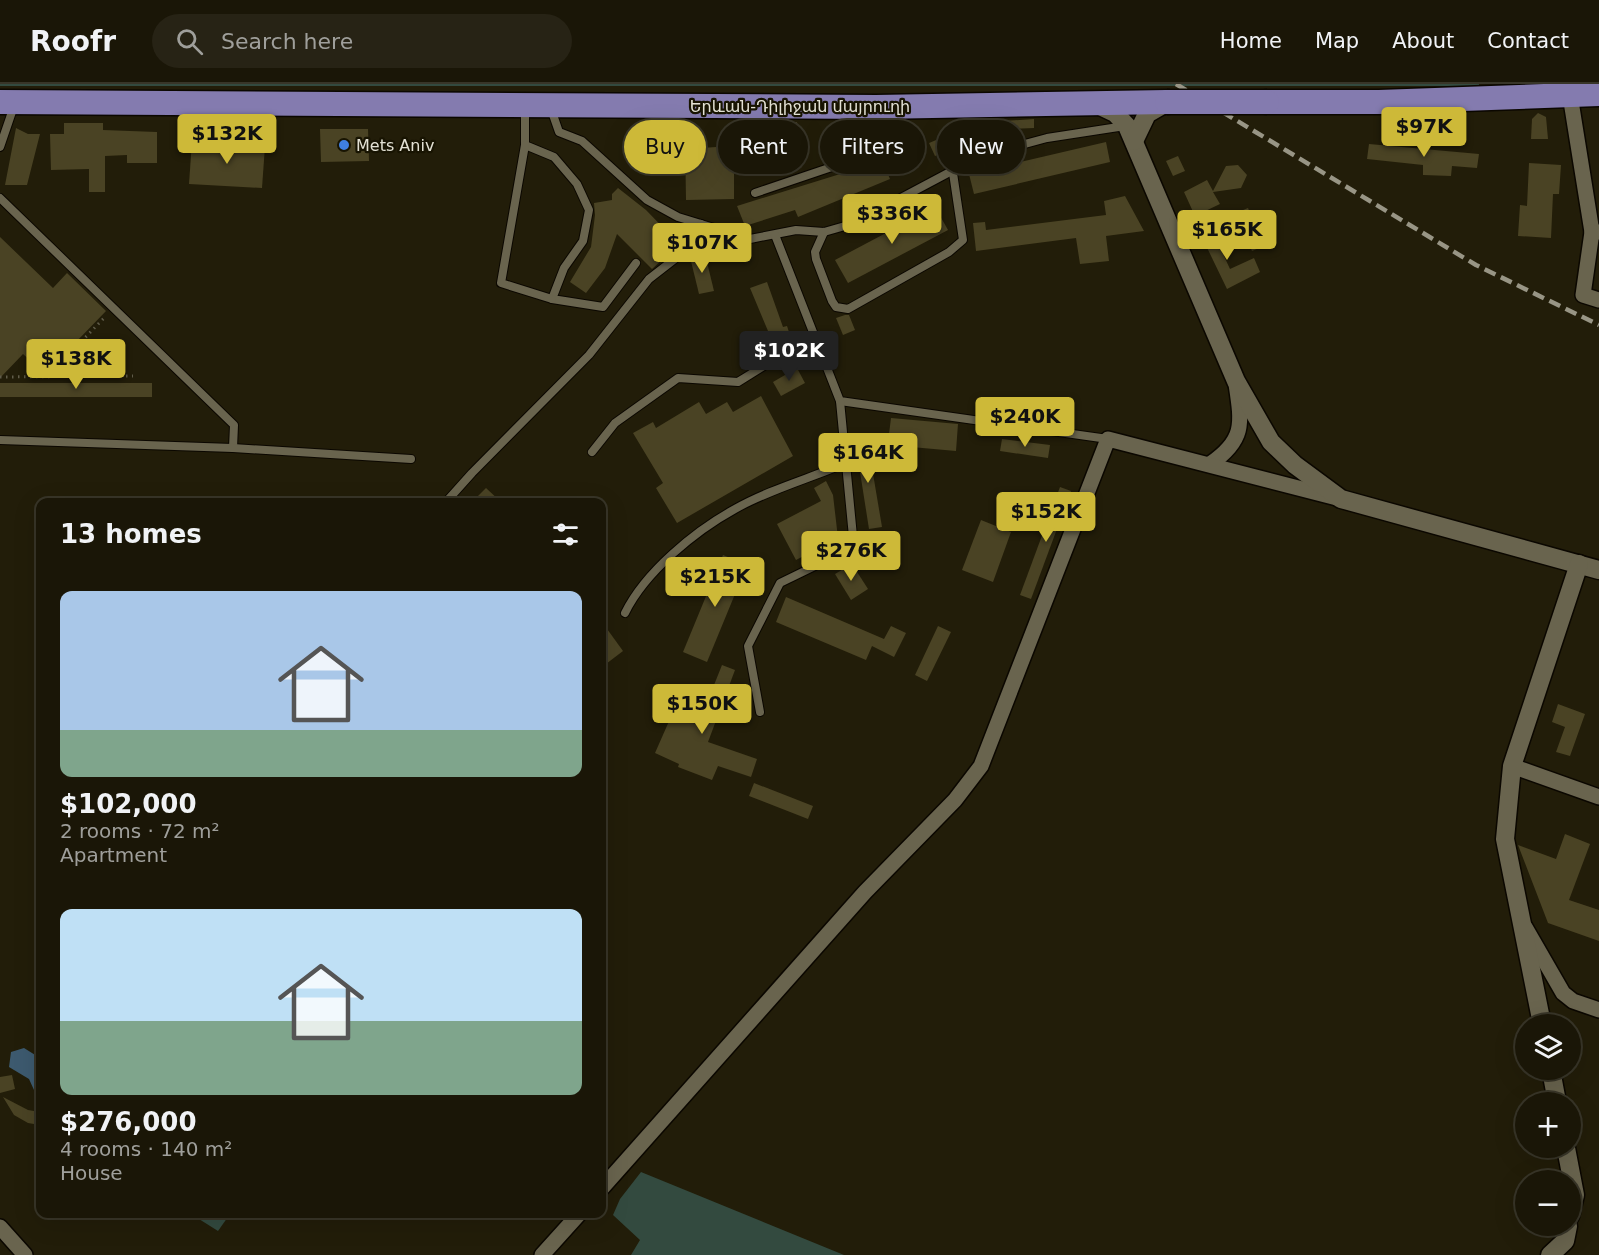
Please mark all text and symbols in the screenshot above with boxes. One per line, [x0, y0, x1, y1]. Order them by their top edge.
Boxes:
search box [152, 14, 572, 68]
text: Roofr [30, 25, 116, 58]
icon: search [173, 25, 206, 58]
text: Search here [221, 29, 353, 54]
text: Home [1220, 29, 1282, 53]
text: Map [1315, 29, 1359, 53]
text: About [1392, 29, 1454, 53]
text: Contact [1487, 29, 1569, 53]
street label: Երևան-Դիլիջան մայրուղի [690, 97, 910, 116]
pin: $97K [1388, 107, 1460, 158]
pin: $132K [185, 114, 269, 165]
text: $97K [1395, 114, 1453, 138]
chip: Buy [624, 120, 706, 174]
chip: Rent [718, 120, 808, 174]
chip: Filters [820, 120, 925, 174]
chip: New [937, 120, 1025, 174]
text: $132K [191, 121, 263, 145]
place label: Mets Aniv [356, 136, 434, 155]
marker: Mets Aniv [337, 138, 351, 152]
pin: $336K [850, 194, 934, 245]
text: $336K [856, 201, 928, 225]
pin: $165K [1185, 210, 1269, 261]
text: $165K [1191, 217, 1263, 241]
pin: $107K [660, 223, 744, 274]
text: $107K [666, 230, 738, 254]
pin: $102K [747, 331, 831, 382]
text: $102K [753, 338, 825, 362]
pin: $138K [34, 339, 118, 390]
text: $138K [40, 346, 112, 370]
pin: $240K [983, 397, 1067, 448]
text: $240K [989, 404, 1061, 428]
pin: $164K [826, 433, 910, 484]
text: $164K [832, 440, 904, 464]
pin: $152K [1004, 492, 1088, 543]
text: $152K [1010, 499, 1082, 523]
icon: filters [549, 518, 582, 551]
text: 13 homes [60, 519, 202, 549]
pin: $276K [809, 531, 893, 582]
text: $276K [815, 538, 887, 562]
pin: $215K [673, 557, 757, 608]
text: $215K [679, 564, 751, 588]
icon: home [267, 630, 375, 738]
pin: $150K [660, 684, 744, 735]
text: $150K [666, 691, 738, 715]
text: $102,000 [60, 789, 197, 819]
text: 2 rooms · 72 m² [60, 819, 220, 843]
text: Apartment [60, 843, 167, 867]
icon: home [267, 948, 375, 1056]
map controls [1515, 1014, 1581, 1236]
button: layers [1515, 1014, 1581, 1080]
button: + [1515, 1092, 1581, 1158]
text: $276,000 [60, 1107, 197, 1137]
text: 4 rooms · 140 m² [60, 1137, 232, 1161]
text: House [60, 1161, 123, 1185]
button: − [1515, 1170, 1581, 1236]

